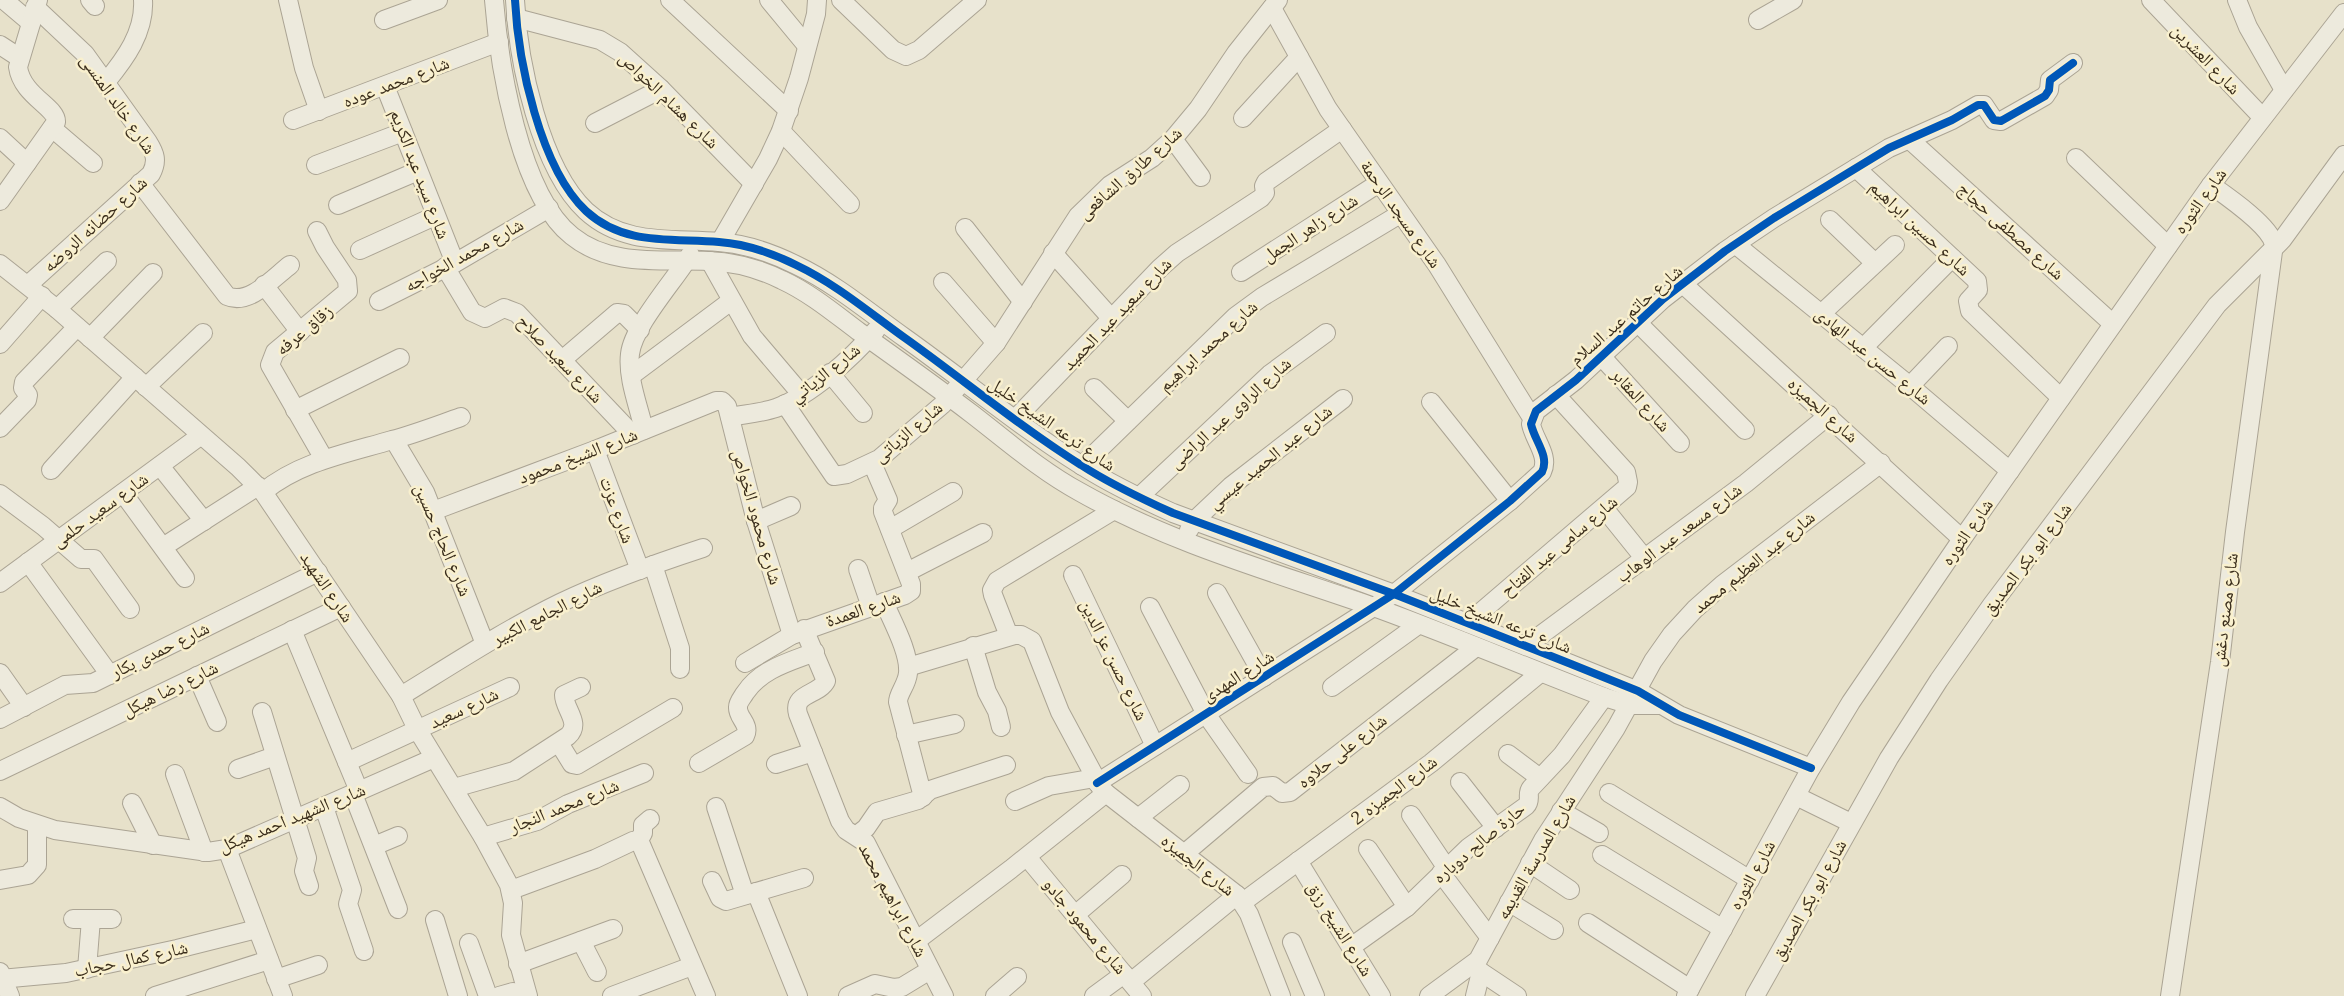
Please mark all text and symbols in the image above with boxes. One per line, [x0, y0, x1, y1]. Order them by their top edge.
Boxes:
street label: شارع العشرين [2167, 18, 2246, 99]
street label: شارع هشام الخواص [614, 46, 724, 154]
street label: شارع خالد المنسى [75, 49, 161, 158]
street label: شارع محمد عوده [339, 51, 452, 112]
street label: شارع سيد عبد الكريم [384, 106, 456, 242]
street label: شارع طارق الشافعى [1073, 121, 1187, 224]
street label: شارع مسجد الرحمة [1356, 155, 1447, 272]
street label: شارع الثوره [2168, 163, 2231, 238]
street label: شارع حضانه الروضه [38, 171, 152, 277]
street label: شارع حسين ابراهيم [1864, 175, 1976, 281]
street label: شارع مصطفى حجاج [1952, 177, 2070, 285]
street label: شارع زاهر الجمل [1258, 188, 1362, 267]
street label: شارع محمد الخواجه [400, 212, 527, 297]
street label: شارع سعيد عبد الحميد [1057, 252, 1176, 375]
street label: شارع حاتم عبد السلام [1564, 259, 1688, 371]
street label: شارع محمد ابراهيم [1153, 295, 1263, 397]
street label: زقاق عرفه [270, 299, 337, 360]
street label: شارع حسن عبد الهادى [1810, 302, 1936, 410]
street label: شارع سعيد صلاح [512, 309, 608, 409]
street label: شارع الزياتي [785, 338, 867, 410]
street label: شارع الراوى عبد الراضى [1164, 352, 1296, 474]
street label: شارع المقابر [1606, 362, 1676, 436]
street label: شارع ترعه الشيخ خليل [983, 371, 1121, 477]
street label: شارع الجميزه [1783, 372, 1864, 447]
street label: شارع الزياتى [868, 396, 947, 467]
street label: شارع عبد الحميد عيسي [1203, 399, 1339, 517]
street label: شارع الشيخ محمود [515, 422, 641, 490]
street label: شارع محمود الخواص [727, 447, 788, 587]
street label: شارع سعيد حلمى [47, 467, 152, 552]
street label: شارع عزت [595, 473, 640, 546]
street label: شارع مسعد عبد الوهاب [1611, 478, 1746, 587]
street label: شارع الحاج حسين [408, 480, 478, 600]
street label: شارع سامى عبد الفتاح [1495, 490, 1623, 602]
street label: شارع الثوره [1935, 494, 1998, 570]
street label: شارع ابو بكر الصديق [1977, 498, 2076, 620]
street label: شارع عبد العظيم محمد [1688, 505, 1820, 619]
street label: شارع الشهيد [295, 547, 360, 627]
street label: شارع مصنع دغش [2206, 552, 2244, 668]
street label: شارع الجامع الكبير [487, 575, 606, 651]
street label: شارع ترعه الشيخ خليل [1427, 581, 1575, 659]
street label: شارع العمدة [822, 585, 903, 632]
street label: شارع حسن عز الدين [1075, 595, 1154, 724]
street label: شارع حمدى بكار [106, 616, 213, 684]
street label: شارع المهدى [1197, 644, 1278, 707]
street label: شارع رضا هيكل [118, 655, 221, 722]
street label: شارع سعيد [426, 682, 502, 733]
street label: شارع على حلاوه [1292, 708, 1391, 793]
street label: شارع الجميزه 2 [1346, 750, 1441, 829]
street label: شارع محمد النجار [504, 773, 622, 838]
street label: شارع الشهيد احمد هيكل [215, 778, 369, 858]
street label: شارع المدرسة القديمه [1491, 790, 1581, 923]
street label: حارة صالح دوباره [1428, 797, 1530, 889]
street label: شارع الجميزه [1157, 829, 1240, 901]
street label: شارع ابو بكر الصديق [1766, 835, 1851, 964]
street label: شارع الثوره [1723, 836, 1780, 914]
street label: شارع ابراهيم محمد [853, 839, 933, 961]
street label: شارع محمود جادو [1038, 873, 1132, 979]
street label: شارع الشيخ رزق [1301, 877, 1379, 981]
street label: شارع كمال حجاب [72, 935, 190, 982]

